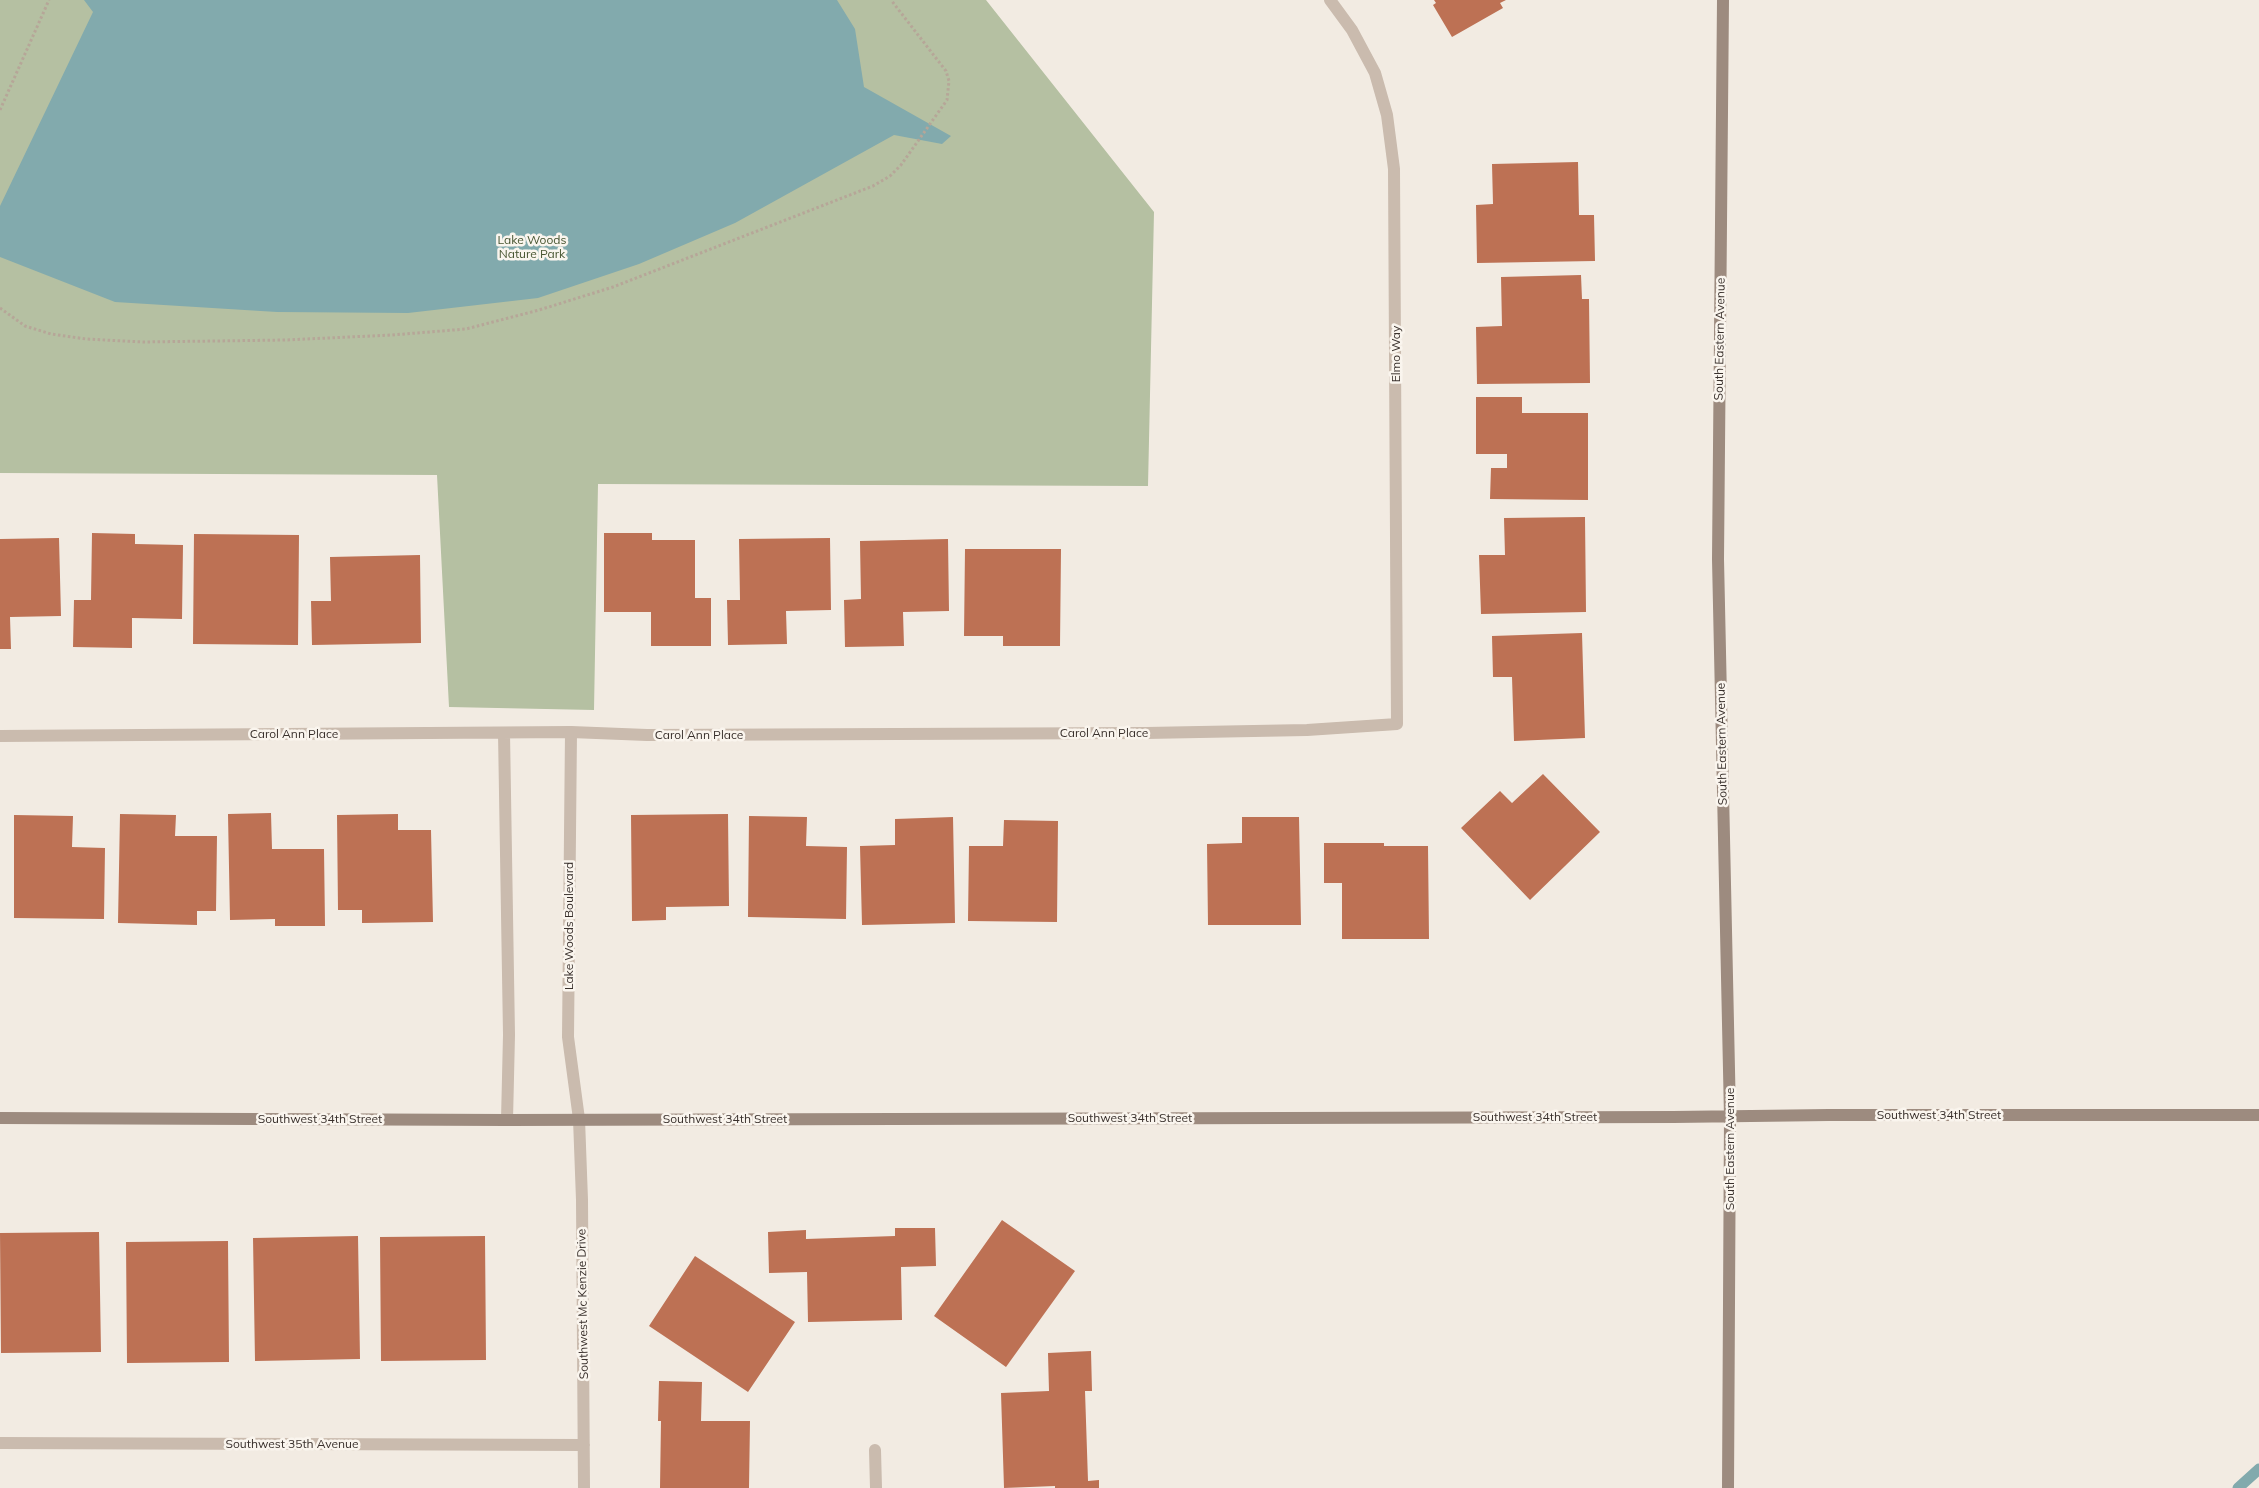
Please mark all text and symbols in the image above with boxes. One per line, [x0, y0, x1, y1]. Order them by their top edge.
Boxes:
park label: Lake Woods Nature Park [498, 233, 566, 261]
street label: South Eastern Avenue [1712, 278, 1728, 400]
street label: Elmo Way [1389, 326, 1403, 382]
street label: South Eastern Avenue [1714, 683, 1730, 805]
street label: Carol Ann Place [1060, 726, 1148, 740]
street label: Carol Ann Place [250, 727, 338, 741]
street label: Carol Ann Place [655, 728, 743, 742]
street label: Lake Woods Boulevard [562, 862, 576, 990]
street label: South Eastern Avenue [1723, 1088, 1737, 1210]
street label: Southwest 34th Street [1877, 1108, 2001, 1122]
street label: Southwest 34th Street [1473, 1110, 1597, 1124]
street label: Southwest 34th Street [1068, 1111, 1192, 1125]
street label: Southwest 34th Street [258, 1112, 382, 1126]
street label: Southwest 34th Street [663, 1112, 787, 1126]
street label: Southwest Mc Kenzie Drive [574, 1229, 592, 1379]
street label: Southwest 35th Avenue [225, 1437, 359, 1451]

